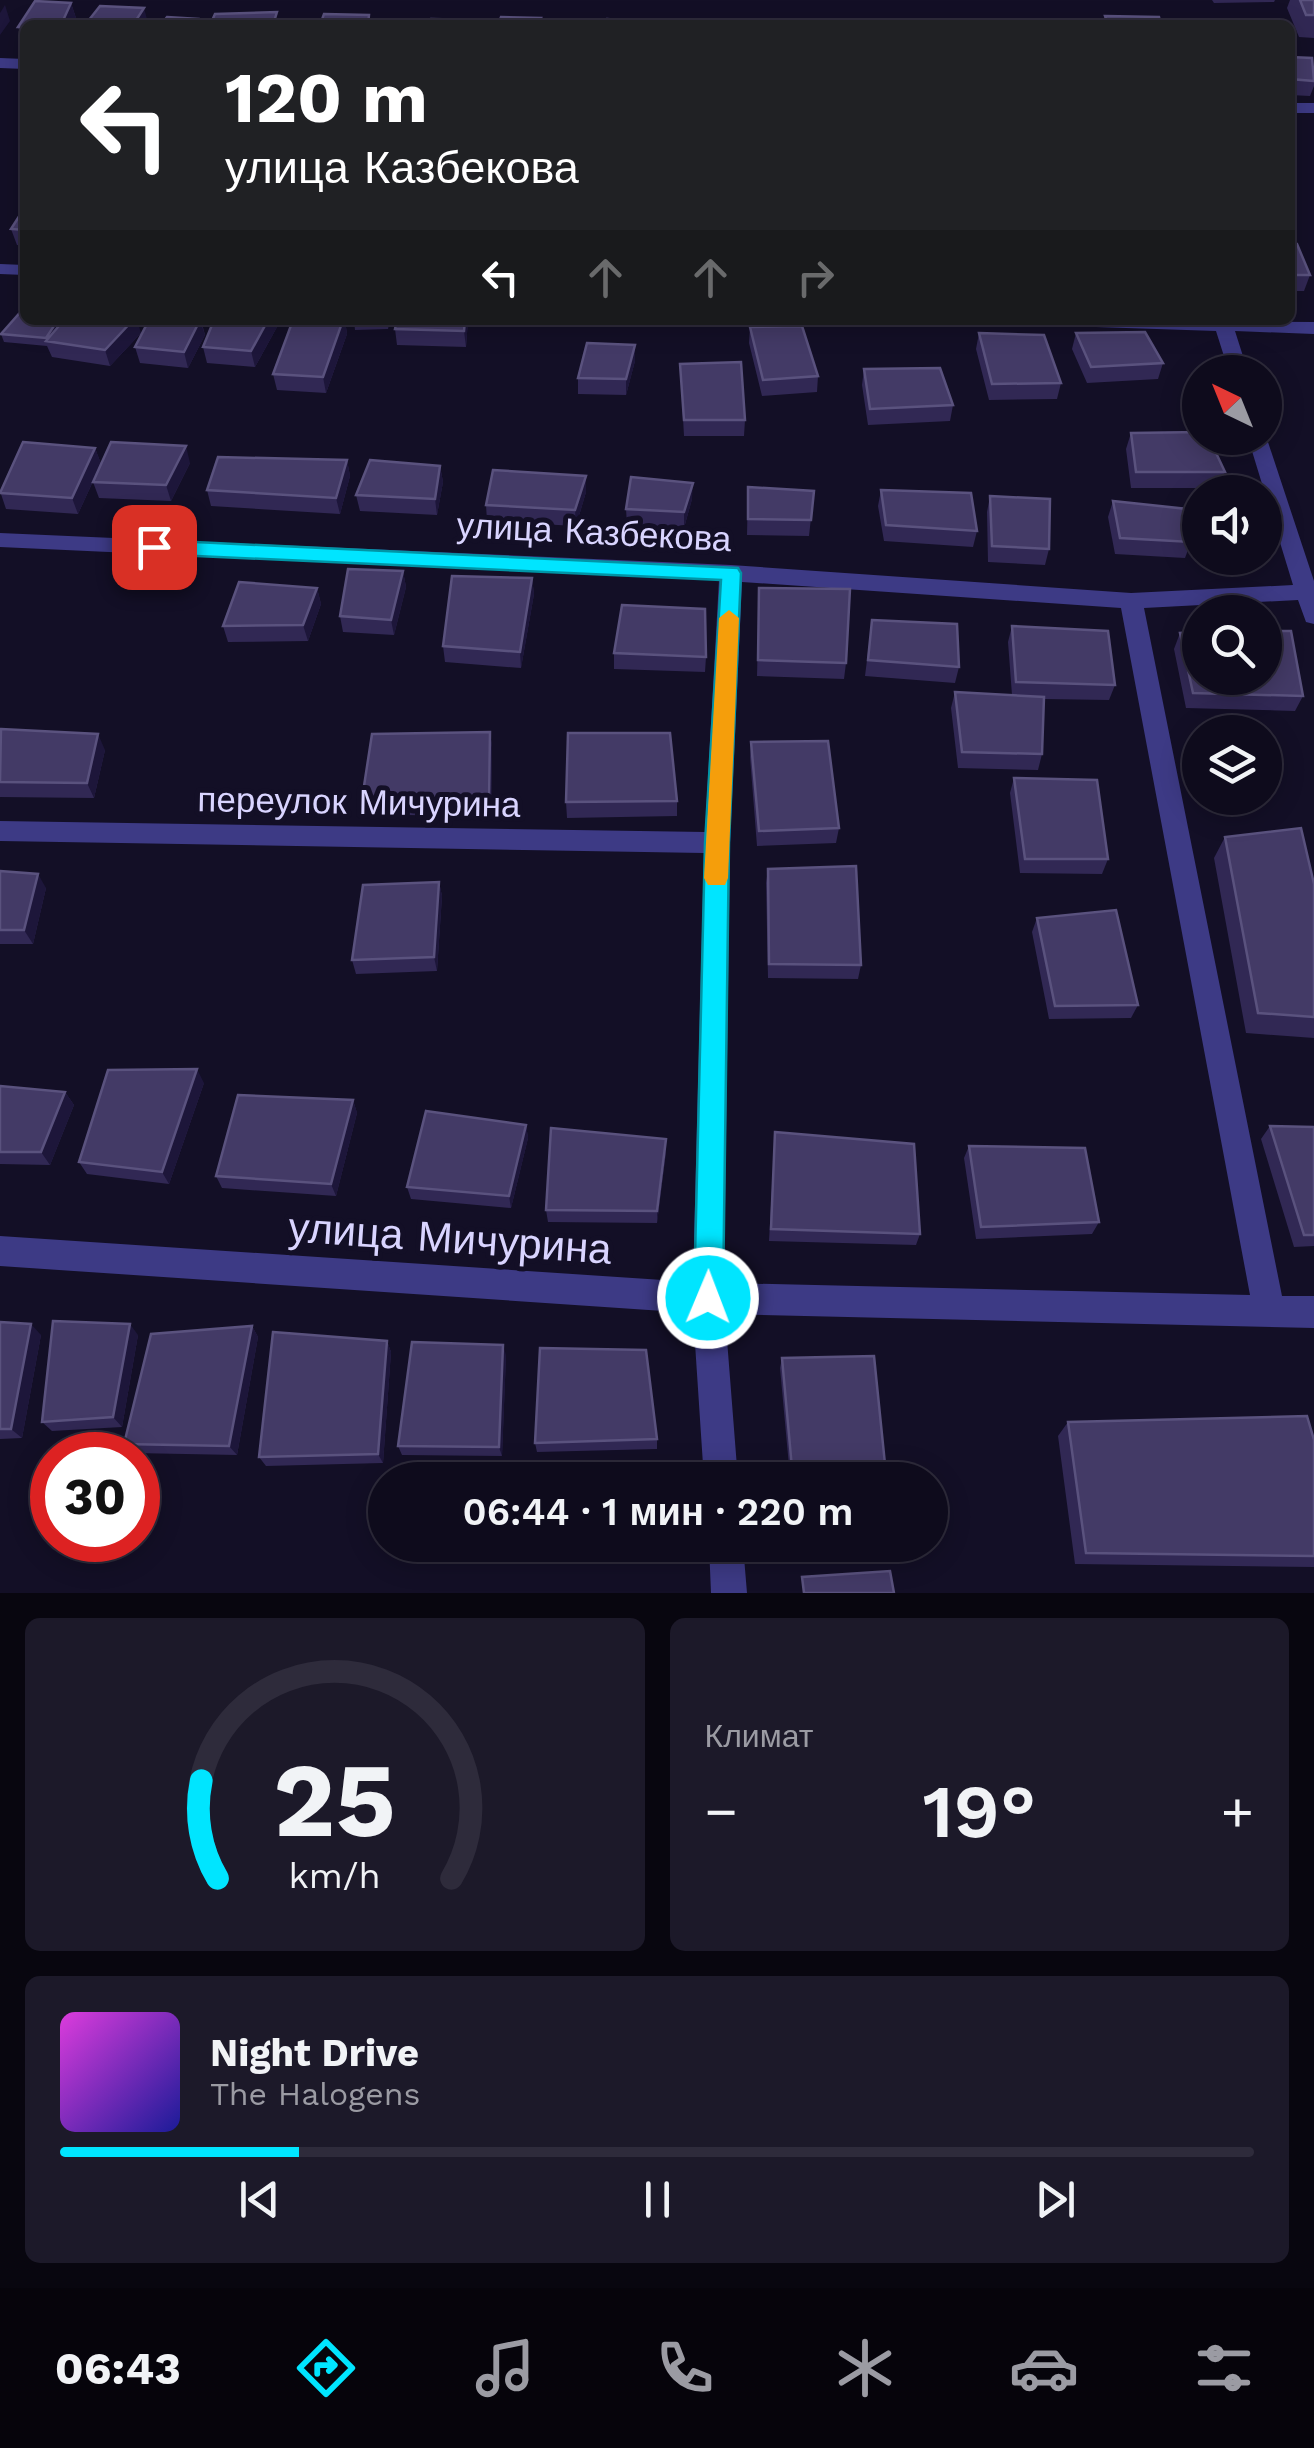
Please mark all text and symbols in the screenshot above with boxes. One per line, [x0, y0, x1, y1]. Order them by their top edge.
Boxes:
text: 120 m [225, 57, 428, 139]
icon: left [60, 60, 190, 190]
text: улица Казбекова [225, 141, 579, 194]
icon: left [473, 250, 528, 305]
icon: ahead [578, 250, 633, 305]
icon: ahead [683, 250, 738, 305]
icon: right [788, 250, 843, 305]
north arrow [1182, 355, 1282, 455]
map controls [1182, 355, 1282, 815]
button: sound [1182, 475, 1282, 575]
street label: улица Казбекова [455, 504, 733, 560]
pin [112, 505, 197, 590]
icon: arrive [127, 520, 182, 575]
button: search [1182, 595, 1282, 695]
button: layers [1182, 715, 1282, 815]
street label: переулок Мичурина [197, 778, 521, 826]
street label: улица Мичурина [287, 1202, 614, 1274]
position arrow [656, 1246, 760, 1350]
speed limit sign: 30 [30, 1432, 160, 1562]
text: 06:44 · 1 мин · 220 m [463, 1490, 853, 1534]
text: Климат [705, 1717, 813, 1755]
text: 25 [273, 1739, 396, 1861]
text: 19° [922, 1767, 1036, 1855]
text: − [705, 1779, 738, 1843]
text: + [1221, 1779, 1254, 1843]
text: km/h [289, 1855, 381, 1897]
text: Night Drive [210, 2031, 419, 2075]
text: The Halogens [210, 2075, 420, 2113]
icon: previous [232, 2172, 287, 2227]
icon: pause [630, 2172, 685, 2227]
icon: next [1028, 2172, 1083, 2227]
icon: directions [291, 2333, 361, 2403]
icon: music [470, 2333, 540, 2403]
icon: phone [650, 2333, 720, 2403]
icon: climate [830, 2333, 900, 2403]
icon: car [1009, 2333, 1079, 2403]
icon: filters [1189, 2333, 1259, 2403]
text: 06:43 [55, 2342, 181, 2395]

